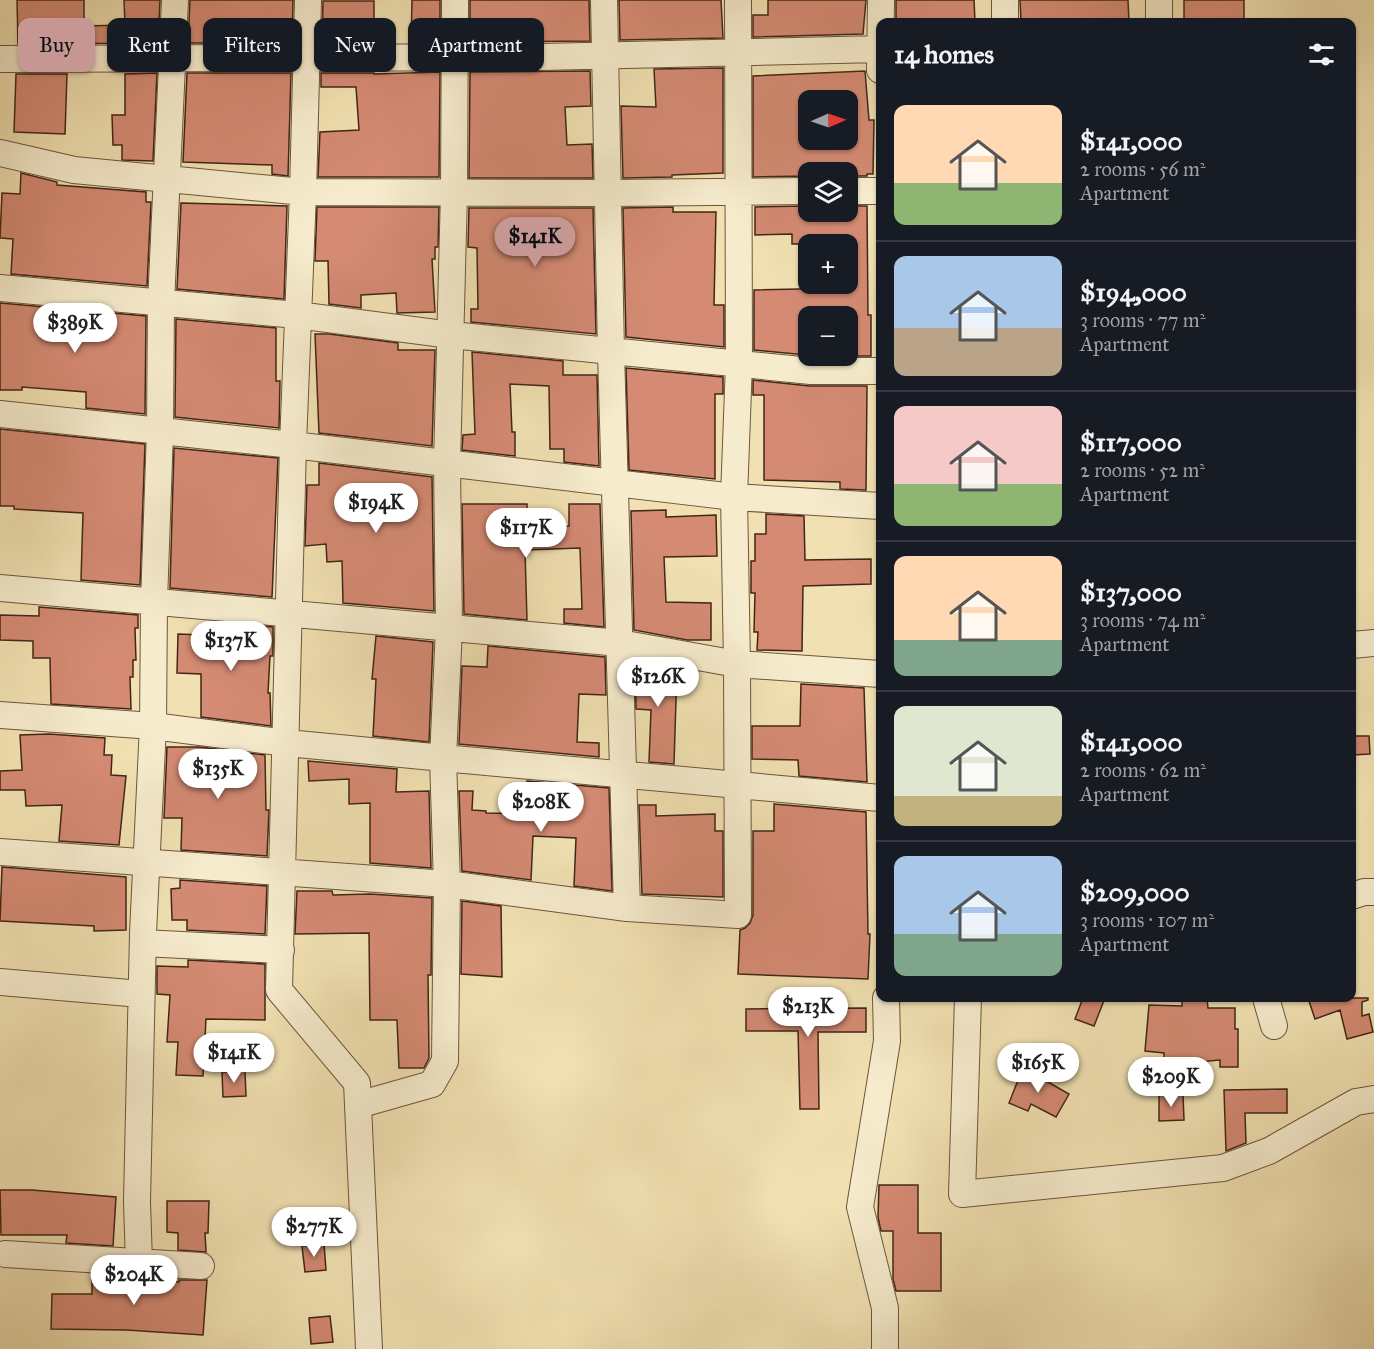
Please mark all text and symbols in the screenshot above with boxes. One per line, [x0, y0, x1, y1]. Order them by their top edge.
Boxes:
chip: Buy [18, 18, 95, 72]
chip: Rent [107, 18, 191, 72]
chip: Filters [203, 18, 302, 72]
chip: New [314, 18, 396, 72]
chip: Apartment [408, 18, 544, 72]
text: 14 homes [894, 38, 994, 70]
icon: filters [1305, 38, 1338, 71]
north arrow [798, 90, 858, 150]
map controls [798, 90, 858, 366]
text: $141,000 [1080, 125, 1183, 157]
icon: home [942, 129, 1014, 201]
text: 2 rooms · 56 m² [1080, 157, 1206, 181]
button: layers [798, 162, 858, 222]
text: Apartment [1080, 181, 1169, 205]
pin: $141K [493, 217, 577, 268]
text: $141K [508, 224, 562, 248]
button: + [798, 234, 858, 294]
text: $194,000 [1080, 276, 1187, 308]
icon: home [942, 280, 1014, 352]
pin: $389K [33, 303, 117, 354]
button: − [798, 306, 858, 366]
text: 3 rooms · 77 m² [1080, 308, 1205, 332]
text: $389K [47, 310, 103, 334]
text: Apartment [1080, 332, 1169, 356]
text: $117,000 [1080, 426, 1182, 458]
icon: home [942, 430, 1014, 502]
text: 2 rooms · 52 m² [1080, 458, 1205, 482]
text: Apartment [1080, 482, 1169, 506]
pin: $194K [334, 483, 418, 534]
text: $194K [348, 490, 404, 514]
pin: $117K [484, 508, 568, 559]
text: $117K [500, 515, 552, 539]
text: $137,000 [1080, 576, 1182, 608]
icon: home [942, 580, 1014, 652]
text: 3 rooms · 74 m² [1080, 608, 1205, 632]
pin: $137K [189, 621, 273, 672]
text: $137K [205, 628, 257, 652]
text: Apartment [1080, 632, 1169, 656]
pin: $126K [616, 657, 700, 708]
text: $126K [631, 664, 685, 688]
text: $141,000 [1080, 726, 1183, 758]
icon: home [942, 730, 1014, 802]
pin: $135K [176, 749, 260, 800]
text: $135K [192, 756, 244, 780]
text: 2 rooms · 62 m² [1080, 758, 1206, 782]
pin: $208K [499, 782, 583, 833]
text: Apartment [1080, 782, 1169, 806]
text: $208K [512, 789, 570, 813]
text: $209,000 [1080, 876, 1190, 908]
icon: home [942, 880, 1014, 952]
text: 3 rooms · 107 m² [1080, 908, 1214, 932]
text: Apartment [1080, 932, 1169, 956]
pin: $213K [766, 987, 850, 1038]
text: $213K [782, 994, 834, 1018]
pin: $141K [192, 1033, 276, 1084]
text: $141K [207, 1040, 261, 1064]
pin: $165K [996, 1043, 1080, 1094]
text: $165K [1011, 1050, 1065, 1074]
pin: $209K [1129, 1057, 1213, 1108]
text: $209K [1142, 1064, 1200, 1088]
pin: $277K [272, 1207, 356, 1258]
text: $277K [286, 1214, 342, 1238]
pin: $204K [92, 1255, 176, 1306]
text: $204K [105, 1262, 163, 1286]

